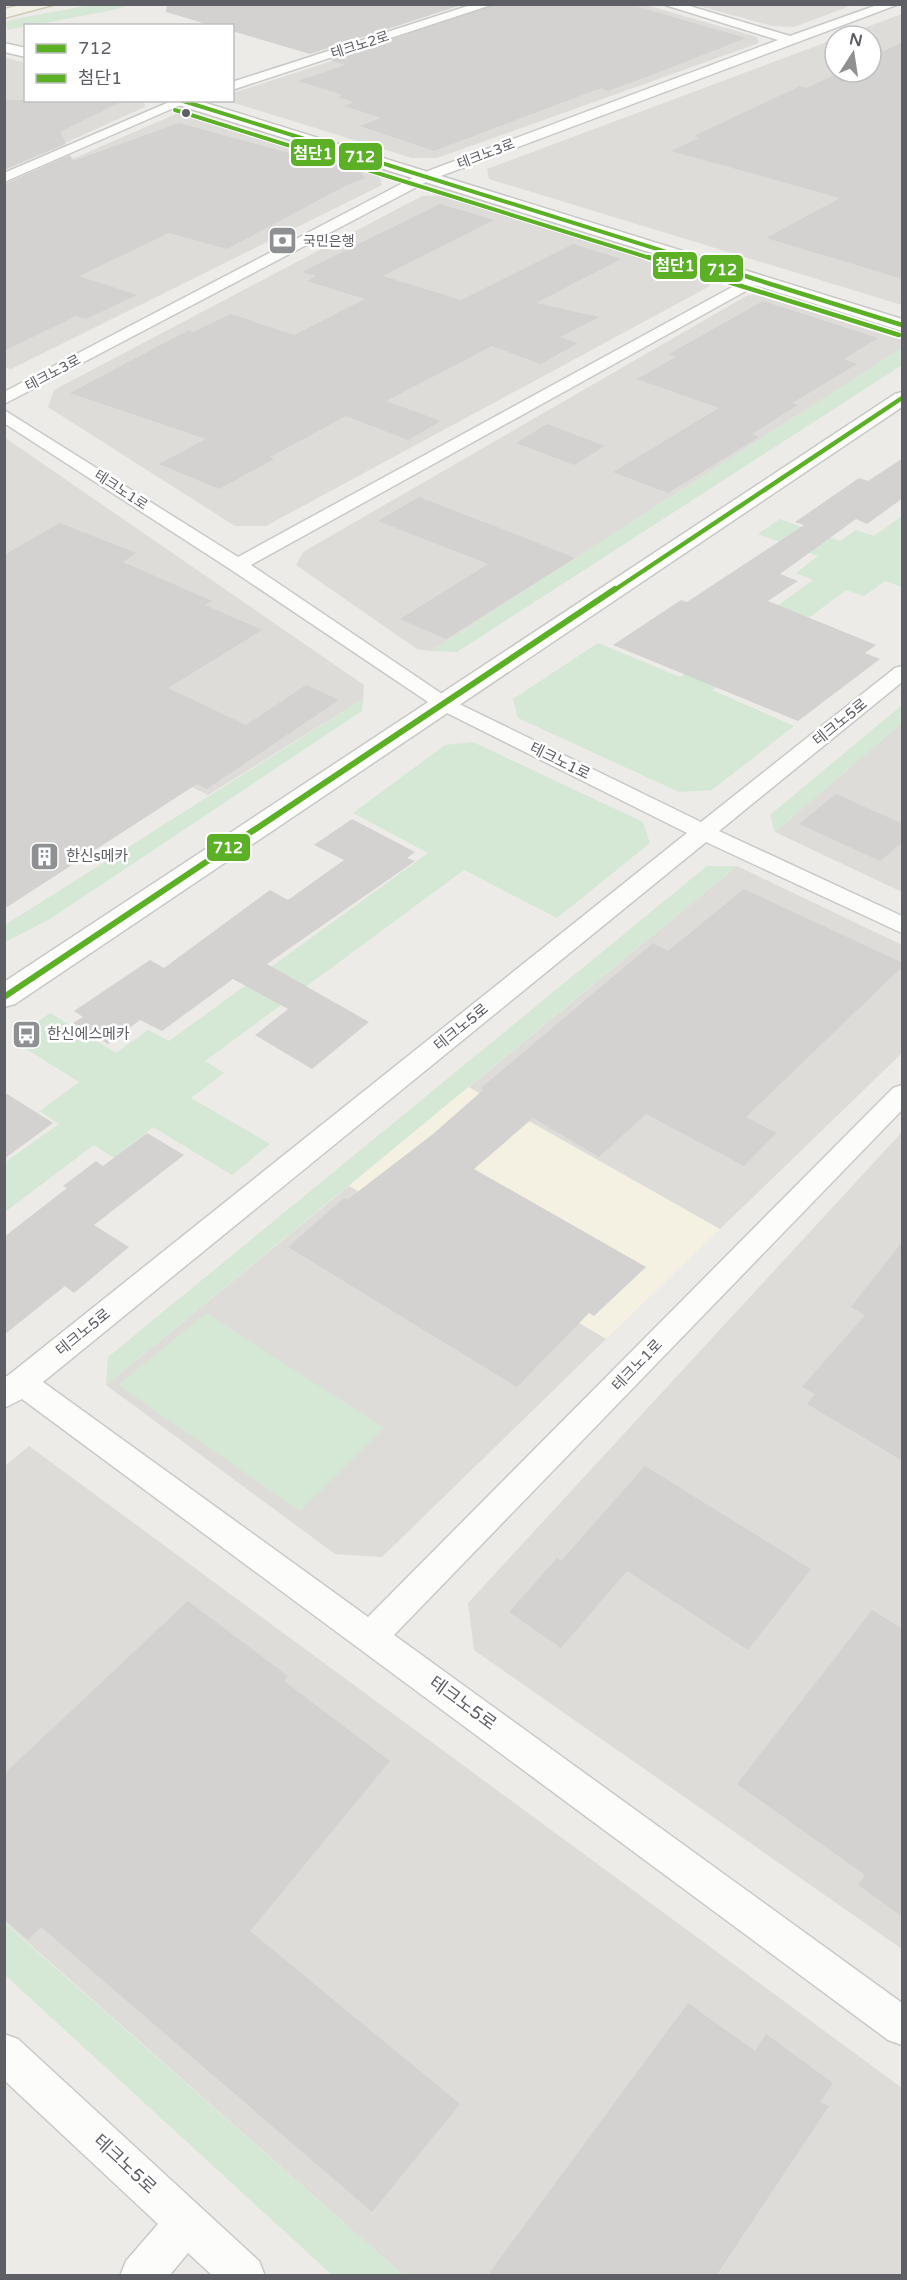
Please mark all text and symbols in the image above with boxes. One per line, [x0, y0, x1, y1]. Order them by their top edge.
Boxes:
legend [24, 24, 234, 102]
north arrow [823, 24, 883, 84]
street label: 테크노2로 [329, 28, 391, 62]
text: N [848, 29, 864, 51]
text: 712 [78, 37, 112, 59]
text: 첨단1 [78, 67, 122, 89]
unlabelled marker [180, 107, 192, 119]
street label: 테크노3로 [455, 135, 517, 173]
line badge: 첨단1 [290, 138, 336, 167]
line badge: 712 [338, 142, 383, 171]
text: 첨단1 [293, 144, 333, 164]
text: 712 [345, 147, 375, 167]
bank icon: 국민은행 [266, 225, 298, 257]
place label: 국민은행 [303, 233, 355, 250]
line badge: 첨단1 [652, 251, 698, 280]
line badge: 712 [699, 254, 744, 283]
text: 첨단1 [655, 256, 695, 276]
text: 712 [707, 260, 737, 280]
street label: 테크노3로 [22, 351, 84, 395]
street label: 테크노1로 [91, 466, 151, 514]
street label: 테크노5로 [809, 695, 871, 749]
street label: 테크노1로 [527, 739, 593, 783]
line badge: 712 [206, 833, 251, 862]
text: 712 [213, 838, 243, 858]
building icon: 한신s메카 [29, 840, 61, 872]
place label: 한신s메카 [66, 847, 129, 865]
street label: 테크노5로 [430, 1000, 492, 1054]
bus stop icon: 한신에스메카 [10, 1018, 42, 1050]
place label: 한신에스메카 [47, 1025, 130, 1043]
street label: 테크노5로 [52, 1305, 114, 1359]
street label: 테크노1로 [608, 1336, 666, 1394]
street label: 테크노5로 [425, 1671, 501, 1735]
street label: 테크노5로 [89, 2130, 161, 2198]

